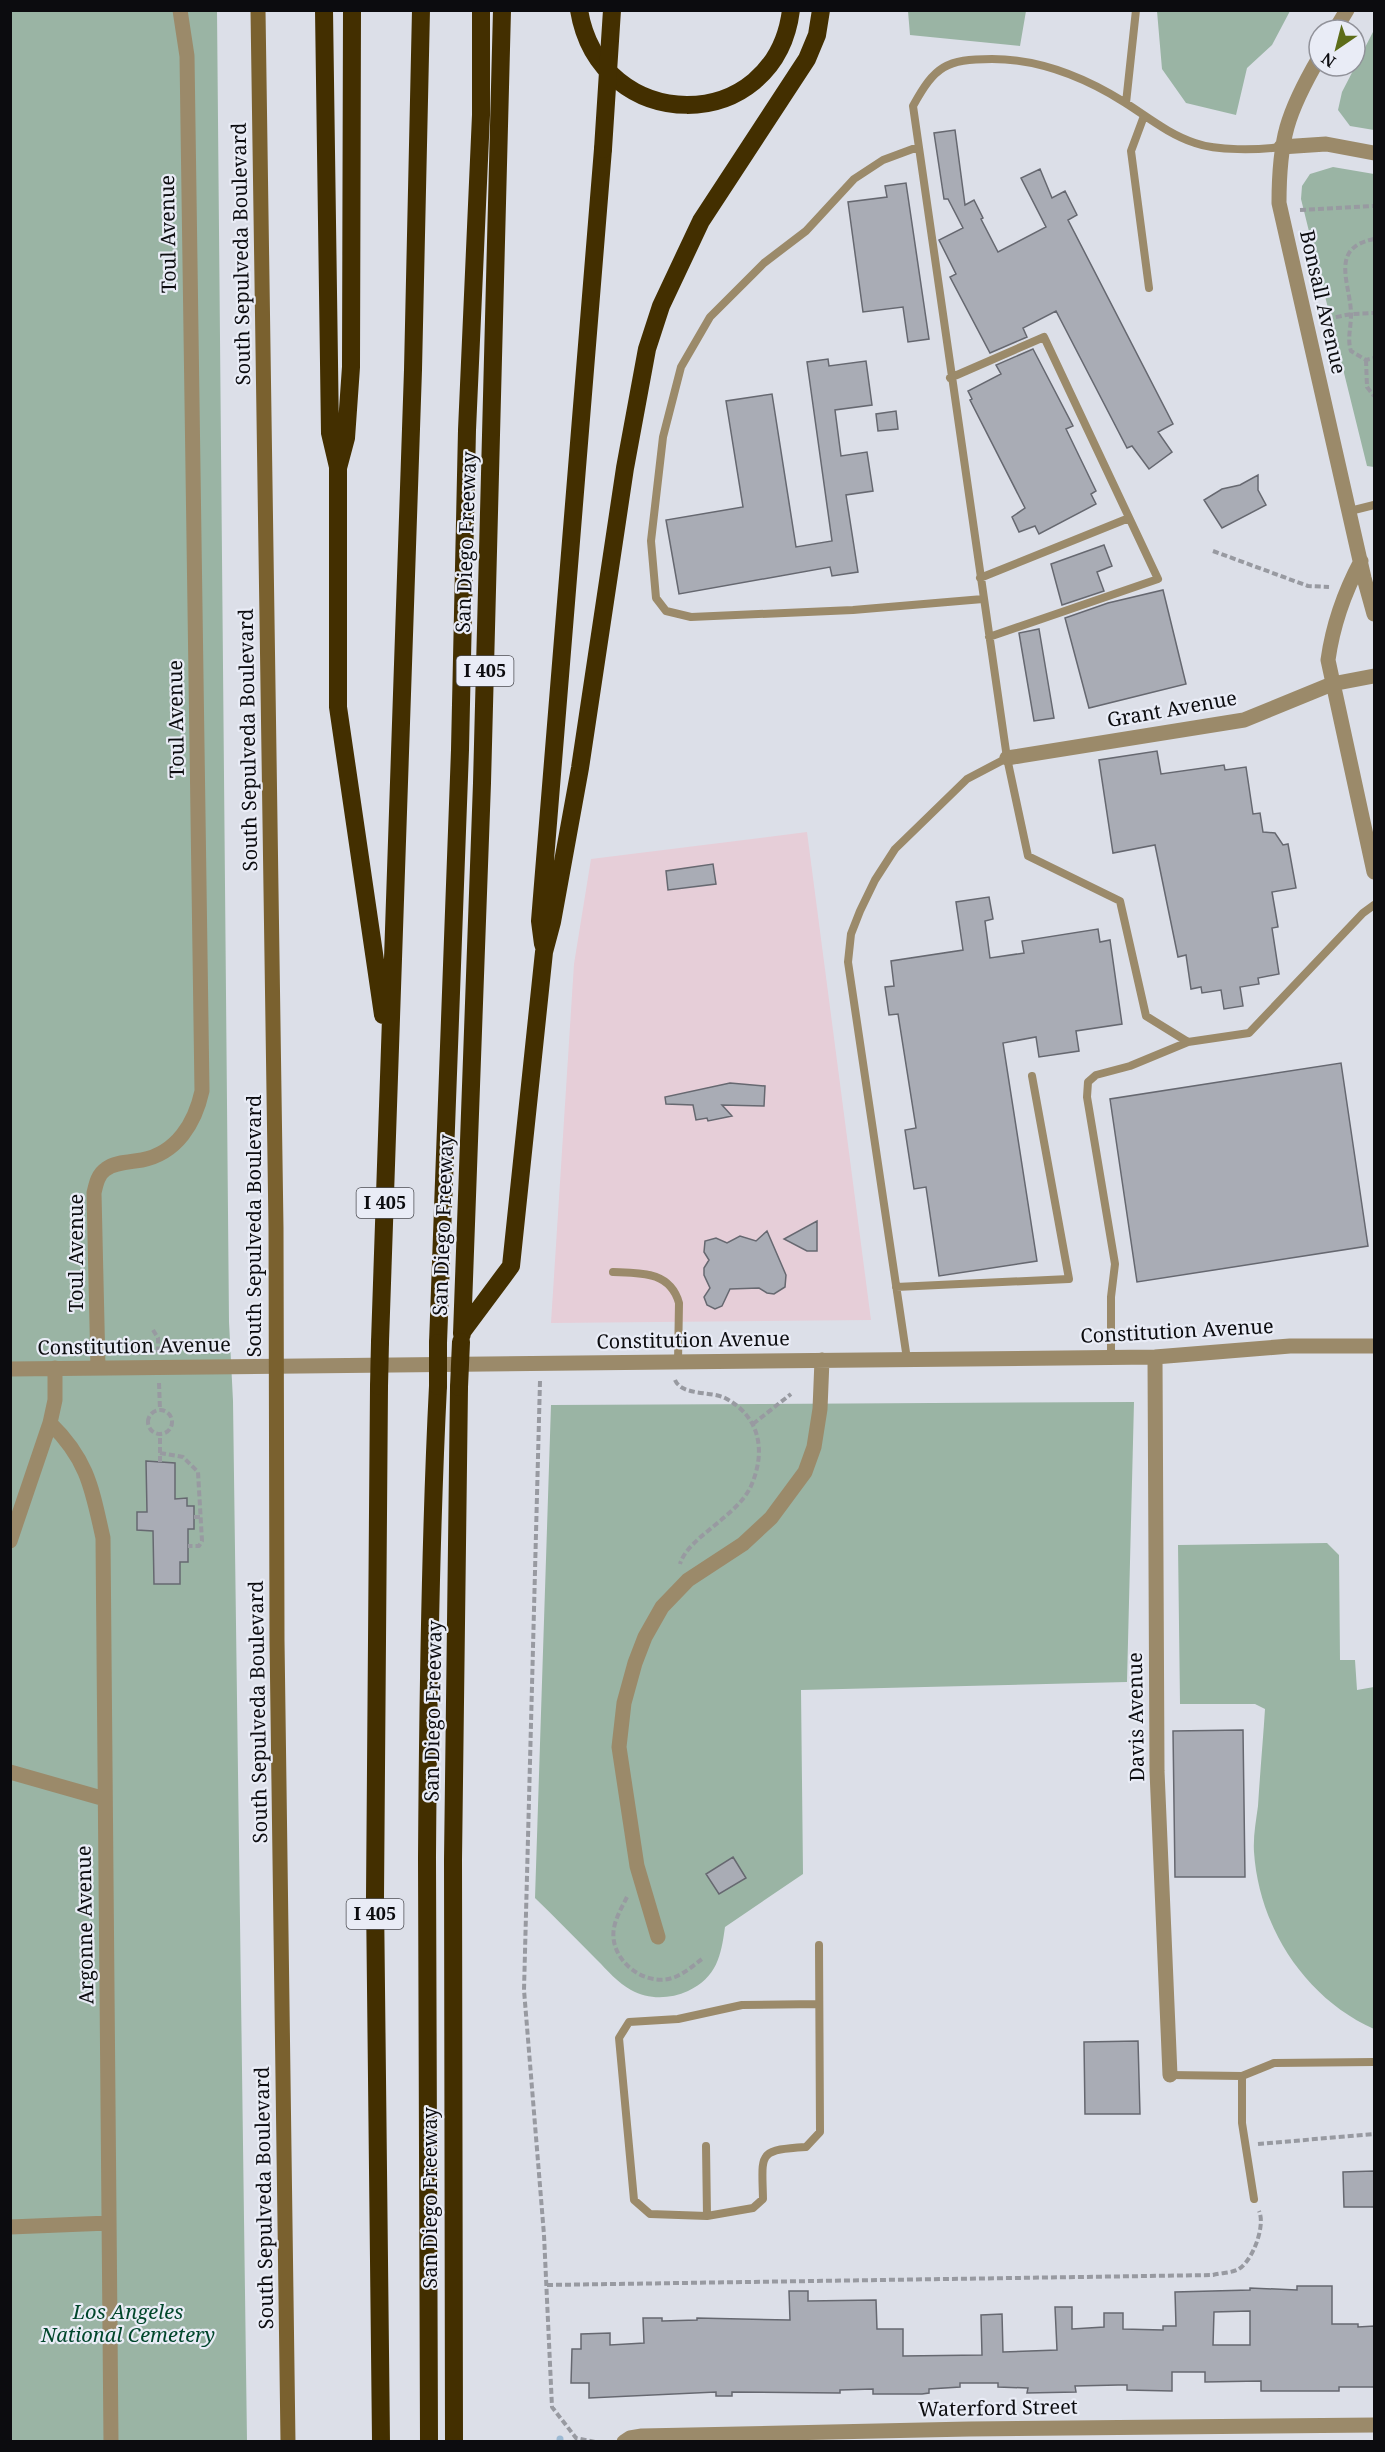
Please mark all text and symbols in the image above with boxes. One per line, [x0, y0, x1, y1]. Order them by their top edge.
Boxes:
north arrow [1307, 18, 1367, 78]
text: N [1317, 47, 1340, 73]
street label: South Sepulveda Boulevard [225, 122, 256, 386]
street label: Toul Avenue [153, 175, 182, 293]
street label: Bonsall Avenue [1294, 227, 1353, 376]
street label: San Diego Freeway [449, 450, 482, 633]
street label: South Sepulveda Boulevard [232, 608, 263, 872]
road number: I 405 [456, 656, 514, 686]
street label: Toul Avenue [161, 660, 190, 778]
street label: Grant Avenue [1105, 684, 1239, 733]
street label: South Sepulveda Boulevard [240, 1095, 267, 1357]
street label: San Diego Freeway [426, 1133, 459, 1316]
road number: I 405 [356, 1188, 414, 1218]
street label: Toul Avenue [62, 1194, 89, 1312]
street label: Constitution Avenue [1080, 1312, 1274, 1349]
street label: Constitution Avenue [596, 1324, 790, 1355]
street label: Constitution Avenue [37, 1330, 231, 1361]
street label: South Sepulveda Boulevard [242, 1580, 273, 1844]
street label: San Diego Freeway [417, 1619, 448, 1802]
street label: Davis Avenue [1121, 1652, 1150, 1782]
street label: Argonne Avenue [70, 1845, 99, 2005]
road number: I 405 [346, 1899, 404, 1929]
street label: South Sepulveda Boulevard [248, 2066, 279, 2330]
street label: San Diego Freeway [416, 2107, 443, 2289]
park label: Los Angeles National Cemetery [40, 2298, 215, 2348]
street label: Waterford Street [918, 2393, 1078, 2422]

